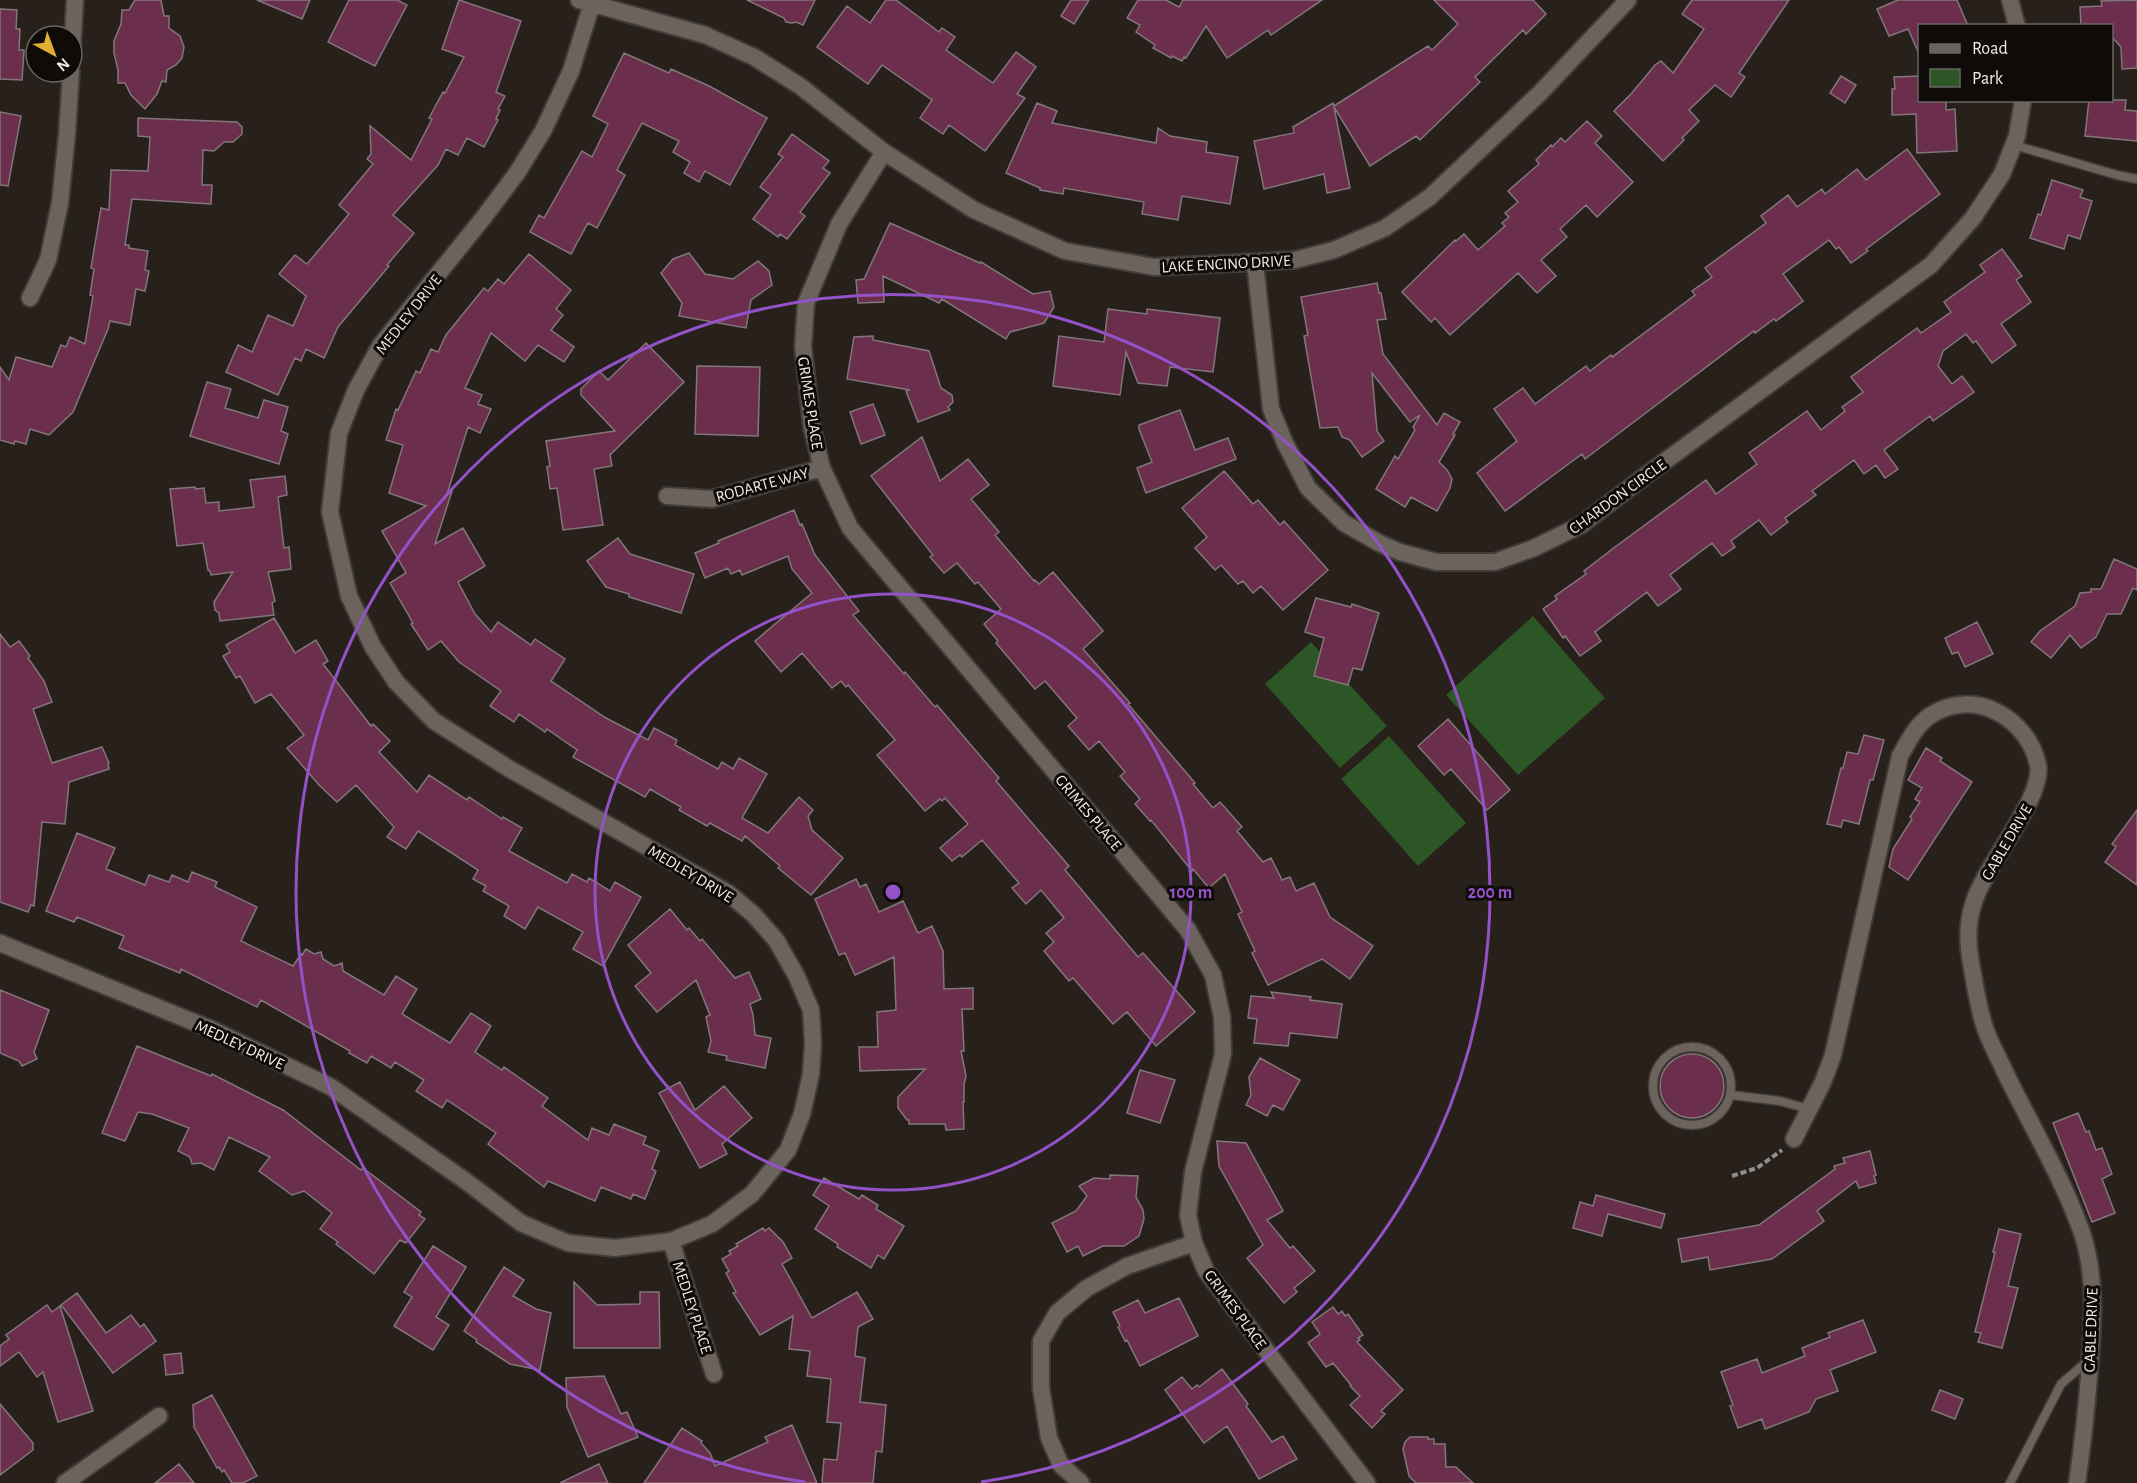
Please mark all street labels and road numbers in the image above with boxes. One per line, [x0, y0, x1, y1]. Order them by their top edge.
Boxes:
street label: LAKE ENCINO DRIVE [1161, 253, 1291, 275]
street label: MEDLEY DRIVE [373, 272, 445, 357]
street label: GRIMES PLACE [795, 356, 825, 451]
street label: CHARDON CIRCLE [1566, 456, 1669, 537]
street label: RODARTE WAY [714, 465, 811, 505]
street label: GRIMES PLACE [1052, 772, 1125, 854]
street label: GABLE DRIVE [1979, 802, 2035, 883]
street label: MEDLEY DRIVE [645, 842, 736, 906]
street label: MEDLEY DRIVE [193, 1017, 287, 1073]
street label: MEDLEY PLACE [670, 1259, 715, 1356]
street label: GRIMES PLACE [1201, 1267, 1269, 1352]
street label: GABLE DRIVE [2082, 1287, 2100, 1373]

